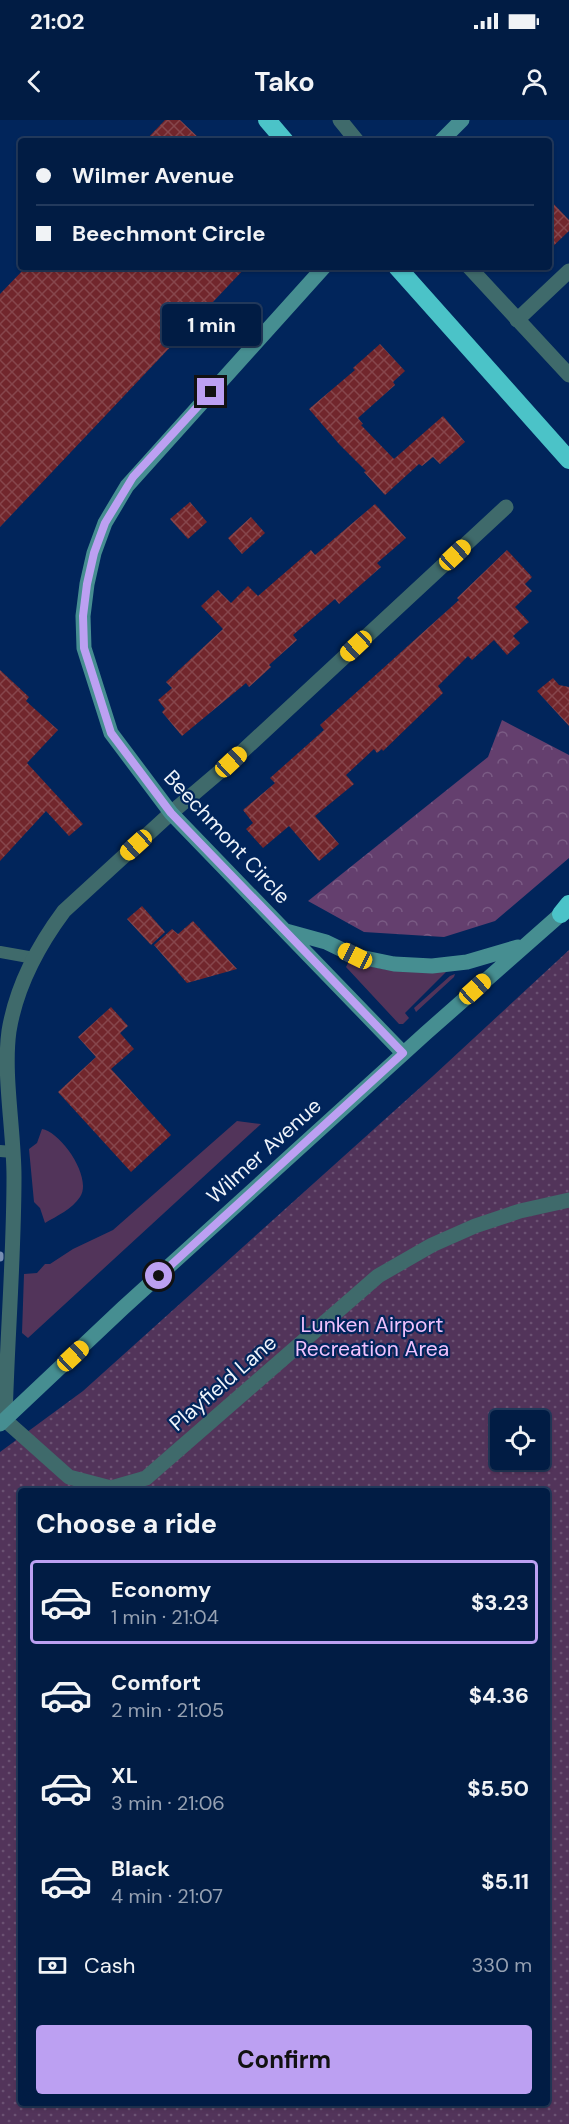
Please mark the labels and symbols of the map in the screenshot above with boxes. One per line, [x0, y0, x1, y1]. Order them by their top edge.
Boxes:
callout: 1 min [162, 305, 260, 347]
route end [197, 378, 224, 405]
car [436, 536, 474, 574]
car [337, 627, 375, 665]
car [212, 743, 250, 781]
street label: Beechmont Circle [158, 764, 297, 910]
car [117, 826, 155, 864]
car [335, 940, 375, 972]
car [456, 970, 494, 1008]
street label: Wilmer Avenue [201, 1092, 327, 1210]
route start [145, 1262, 172, 1289]
park label: Lunken Airport Recreation Area [295, 1311, 449, 1363]
street label: Playfield Lane [164, 1329, 283, 1437]
car [54, 1337, 92, 1375]

